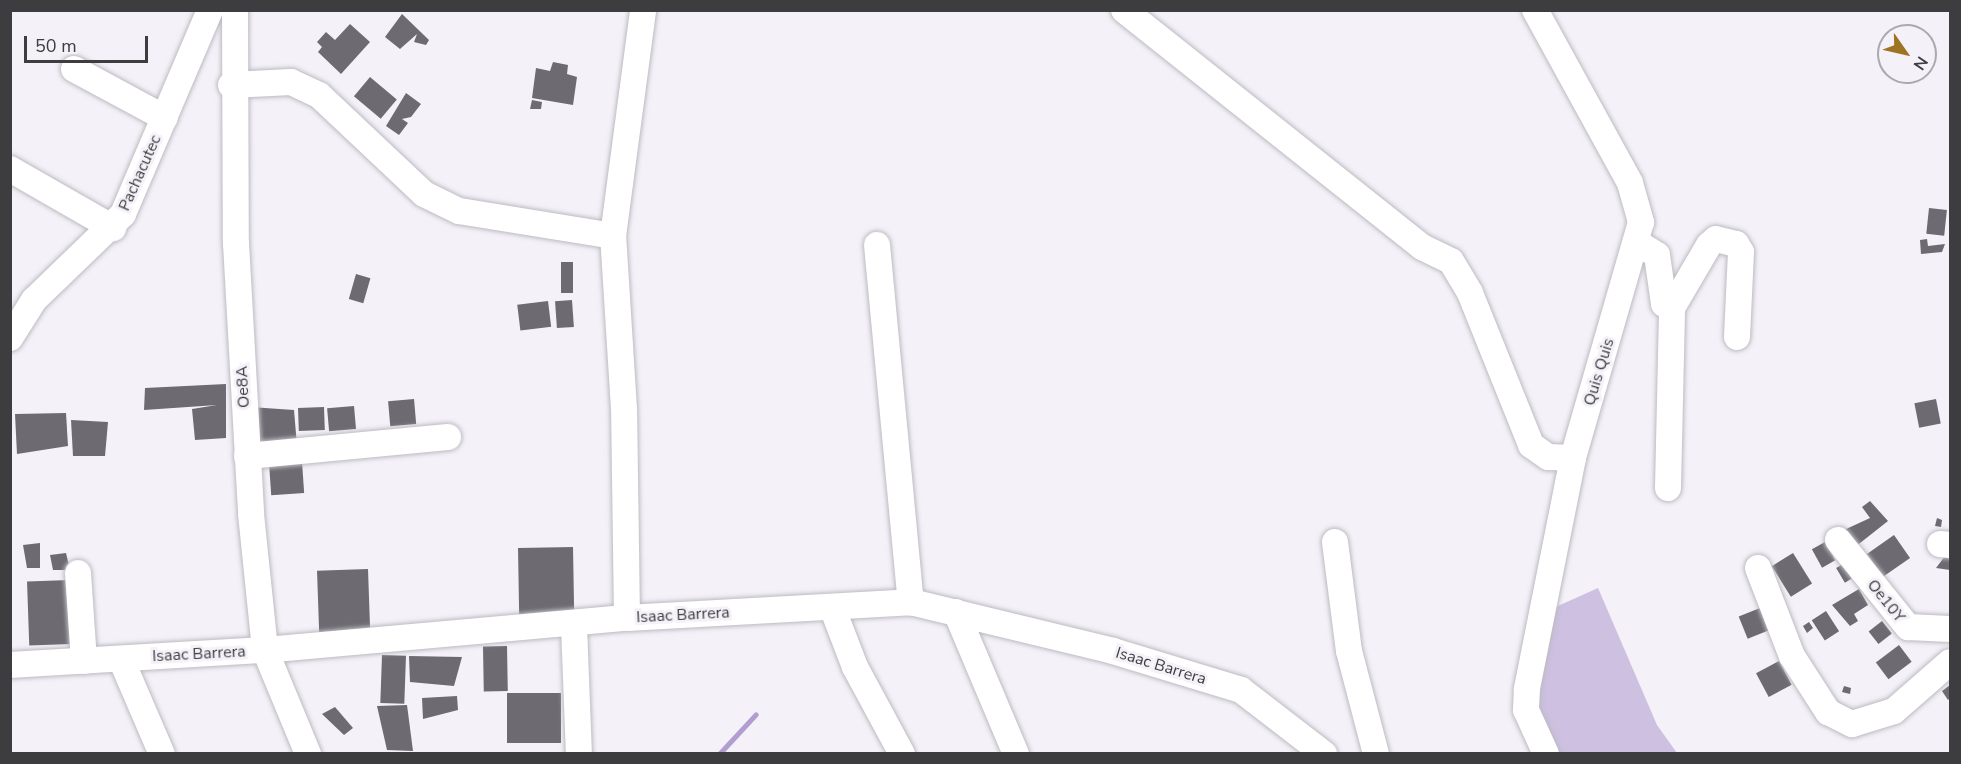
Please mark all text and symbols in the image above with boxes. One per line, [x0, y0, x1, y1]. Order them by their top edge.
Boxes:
scale bar [27, 24, 152, 62]
north arrow [1877, 24, 1937, 84]
text: 50 m [35, 34, 77, 58]
text: N [1908, 52, 1933, 74]
street label: Pachacutec [115, 132, 165, 214]
street label: Quis Quis [1580, 336, 1618, 408]
street label: Oe8A [232, 366, 254, 408]
street label: Oe10Y [1863, 576, 1909, 626]
street label: Isaac Barrera [636, 603, 730, 627]
street label: Isaac Barrera [152, 642, 246, 666]
street label: Isaac Barrera [1113, 643, 1209, 689]

